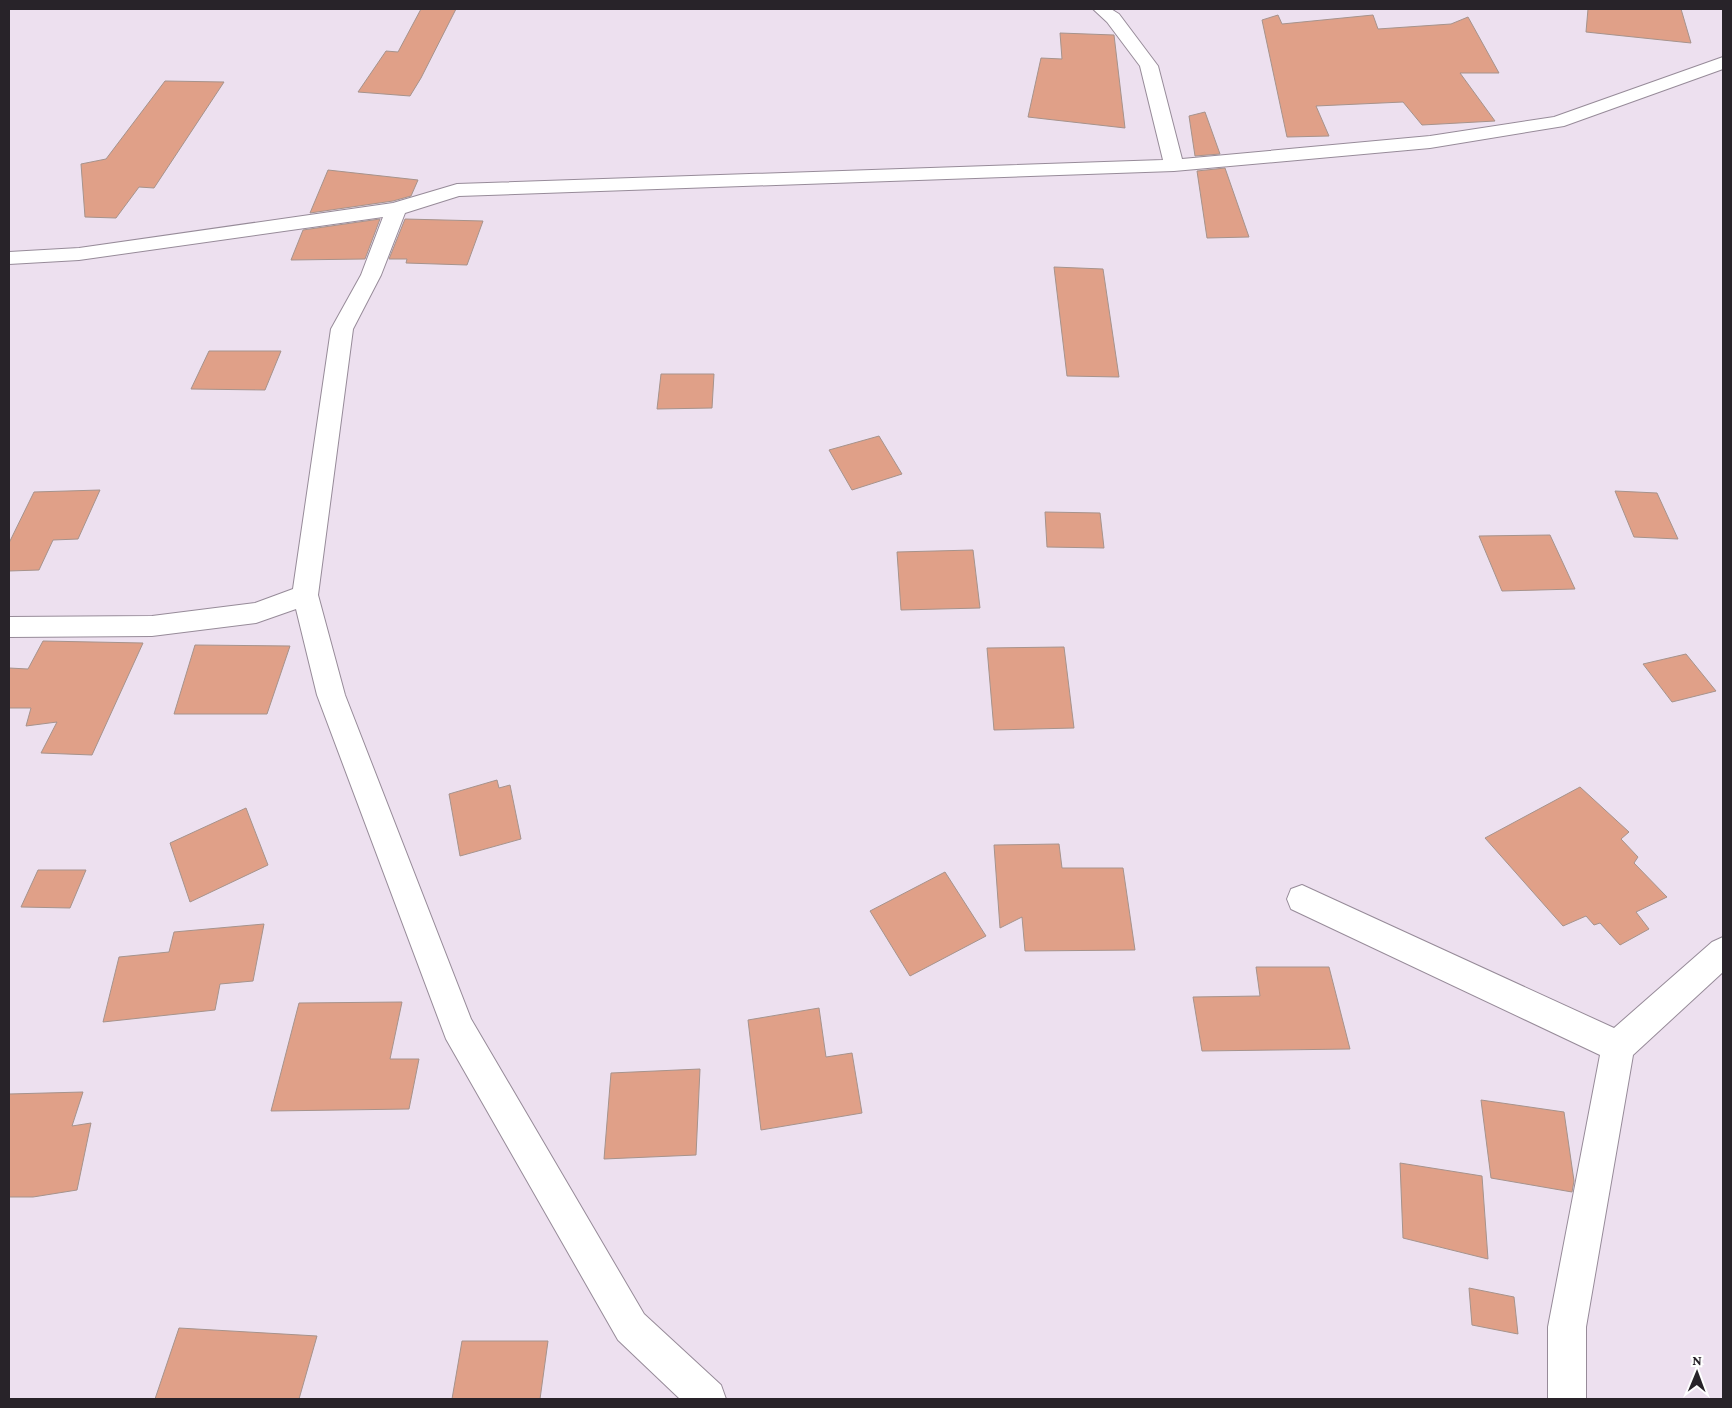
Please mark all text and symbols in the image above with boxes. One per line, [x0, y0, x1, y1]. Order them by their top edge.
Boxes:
north arrow [1672, 1348, 1722, 1398]
text: N [1692, 1352, 1703, 1368]

